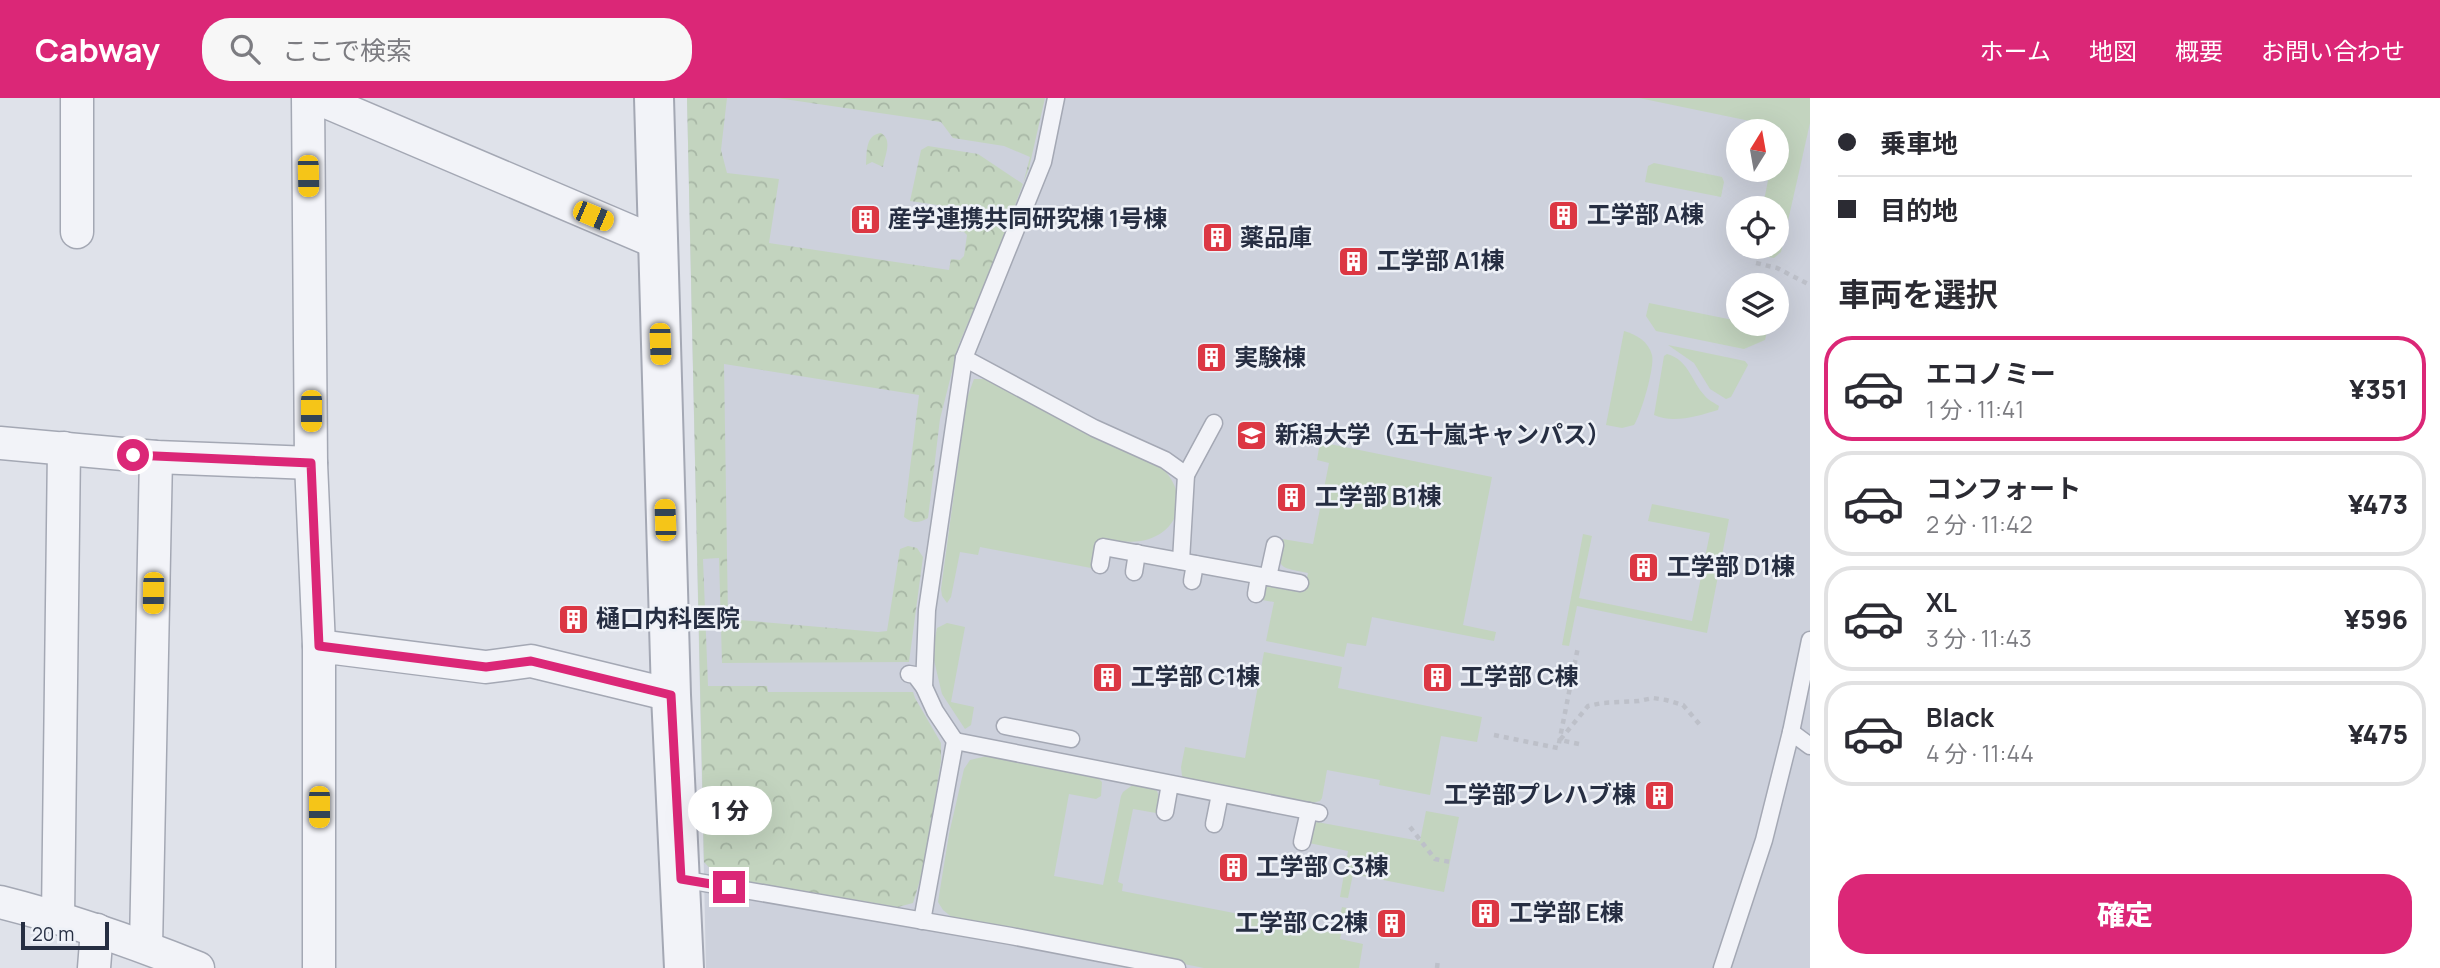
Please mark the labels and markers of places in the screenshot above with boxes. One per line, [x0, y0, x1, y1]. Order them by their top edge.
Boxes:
place label: 工学部 A棟 [1587, 197, 1704, 230]
building icon: 工学部 A棟 [1547, 198, 1581, 232]
place label: 産学連携共同研究棟 1号棟 [888, 201, 1167, 234]
building icon: 産学連携共同研究棟 1号棟 [848, 202, 882, 236]
place label: 薬品庫 [1240, 220, 1312, 253]
building icon: 薬品庫 [1200, 221, 1234, 255]
place label: 工学部 A1棟 [1377, 243, 1504, 276]
building icon: 工学部 A1棟 [1337, 244, 1371, 278]
place label: 実験棟 [1234, 340, 1306, 373]
building icon: 実験棟 [1194, 341, 1228, 375]
place label: 新潟大学（五十嵐キャンパス） [1275, 417, 1611, 450]
school or university icon: 新潟大学（五十嵐キャンパス） [1235, 418, 1269, 452]
place label: 工学部 B1棟 [1315, 479, 1441, 512]
building icon: 工学部 B1棟 [1275, 480, 1309, 514]
place label: 工学部 D1棟 [1667, 549, 1795, 582]
building icon: 工学部 D1棟 [1627, 550, 1661, 584]
place label: 樋口内科医院 [596, 601, 740, 634]
building icon: 樋口内科医院 [556, 602, 590, 636]
place label: 工学部 C1棟 [1131, 659, 1260, 692]
place label: 工学部 C棟 [1460, 659, 1579, 692]
building icon: 工学部 C1棟 [1091, 660, 1125, 694]
building icon: 工学部 C棟 [1420, 660, 1454, 694]
place label: 工学部プレハブ棟 [1444, 777, 1636, 810]
building icon: 工学部プレハブ棟 [1642, 778, 1676, 812]
place label: 工学部 C3棟 [1256, 849, 1388, 882]
building icon: 工学部 C3棟 [1216, 850, 1250, 884]
place label: 工学部 E棟 [1509, 895, 1624, 928]
building icon: 工学部 E棟 [1469, 896, 1503, 930]
place label: 工学部 C2棟 [1235, 905, 1368, 938]
building icon: 工学部 C2棟 [1374, 906, 1408, 940]

